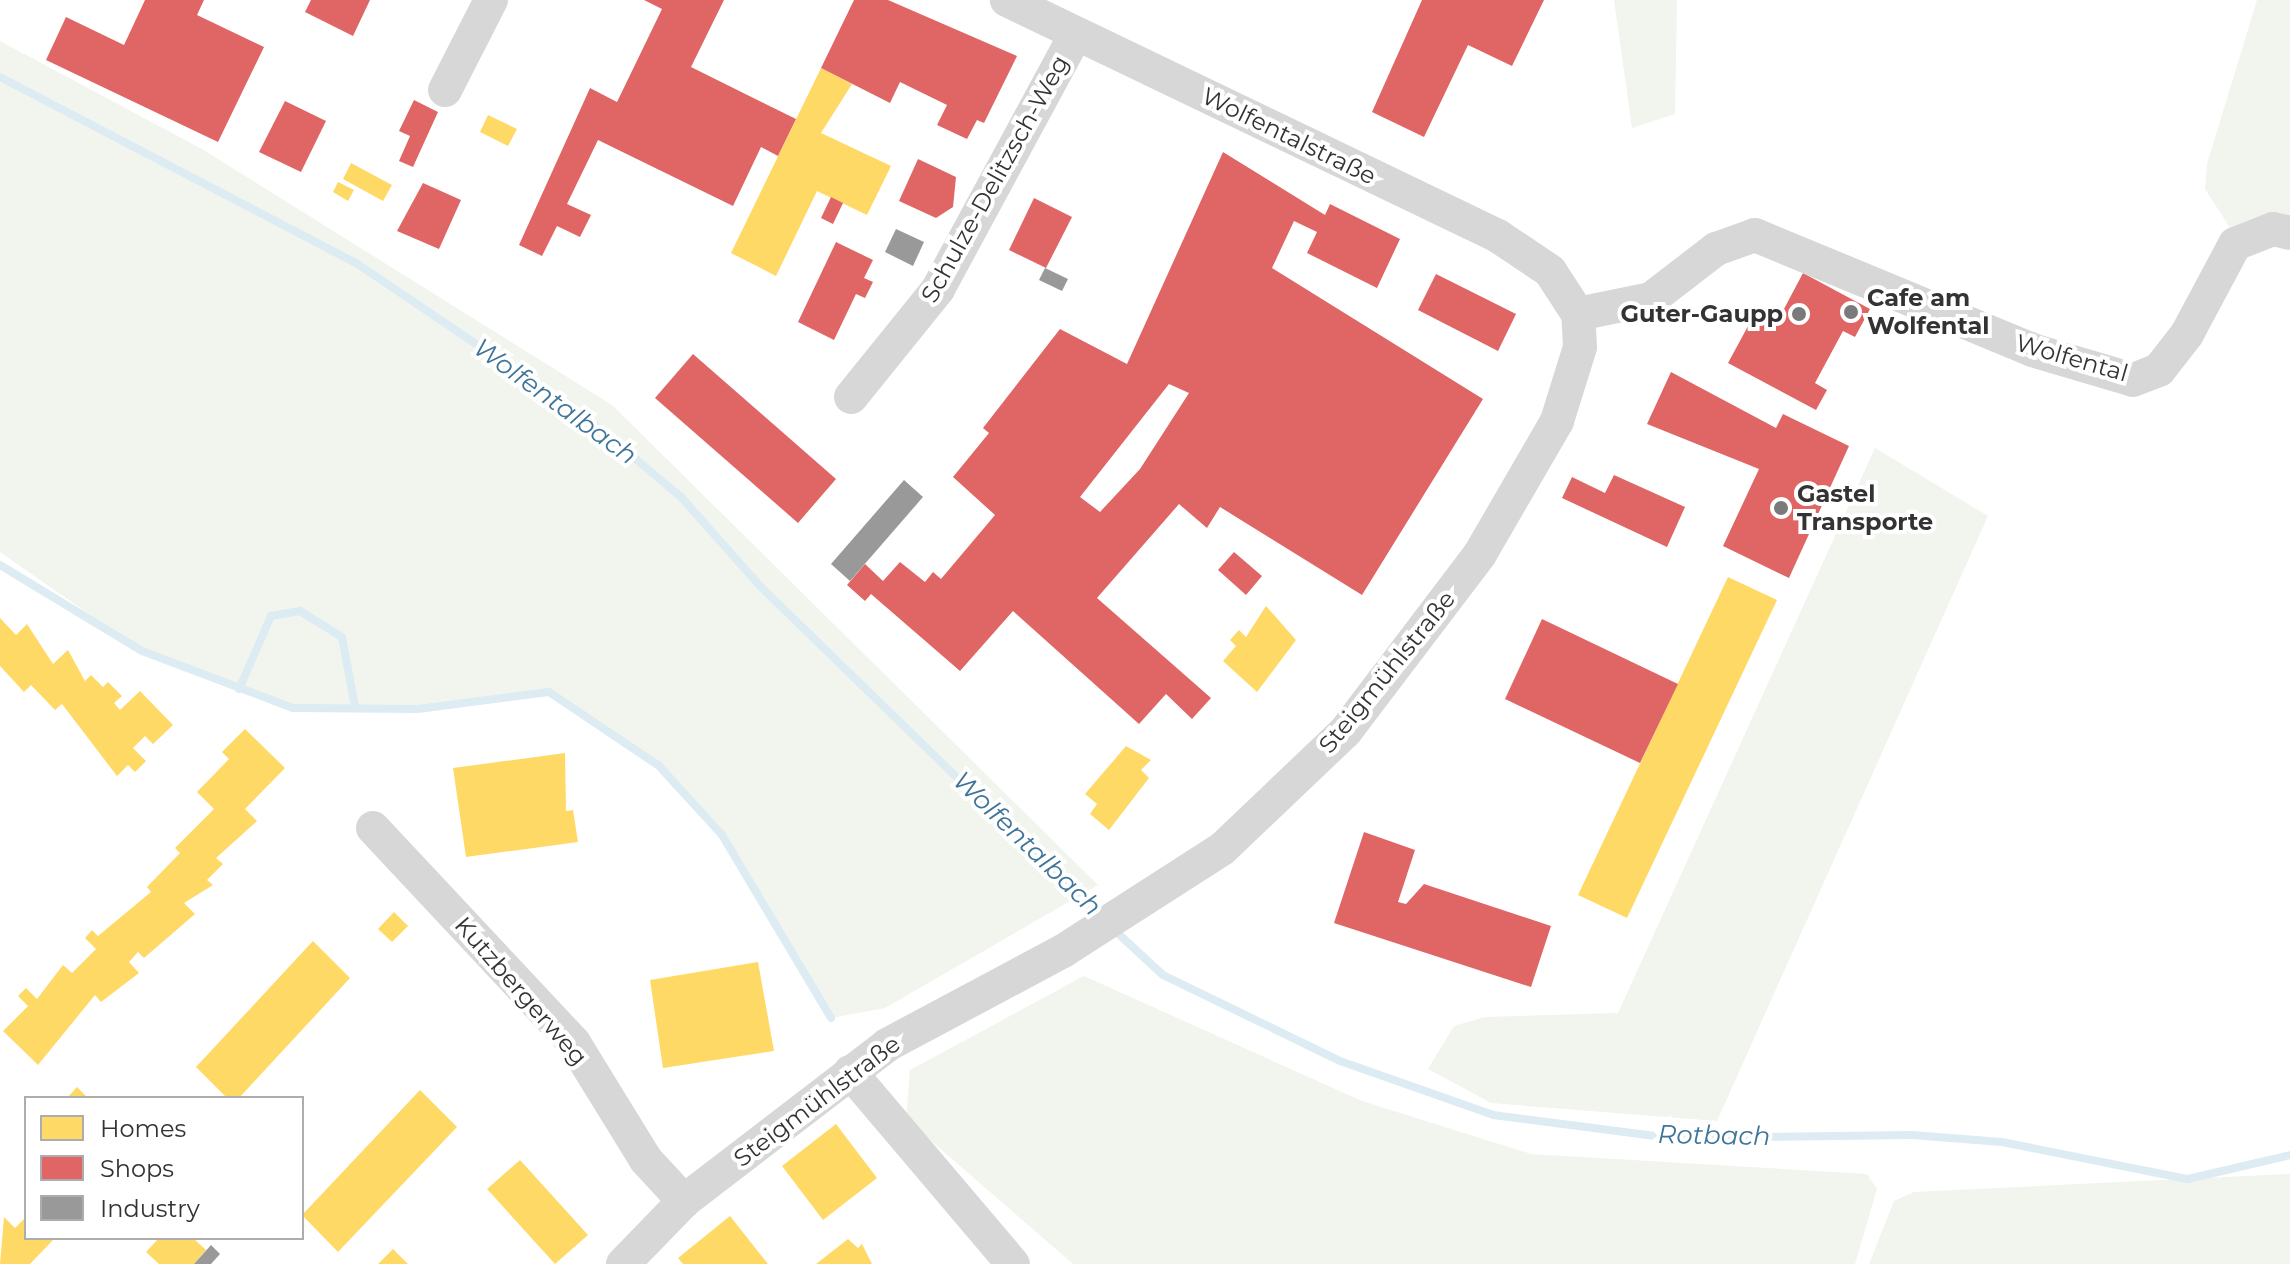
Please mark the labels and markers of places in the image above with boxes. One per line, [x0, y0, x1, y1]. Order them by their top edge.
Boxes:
place label: Cafe am Wolfental [1867, 284, 1989, 340]
place label: Guter-Gaupp [1620, 300, 1783, 328]
marker: Cafe am Wolfental [1842, 303, 1860, 321]
marker: Guter-Gaupp [1790, 305, 1808, 323]
place label: Gastel Transporte [1797, 480, 1933, 536]
marker: Gastel Transporte [1772, 499, 1790, 517]

